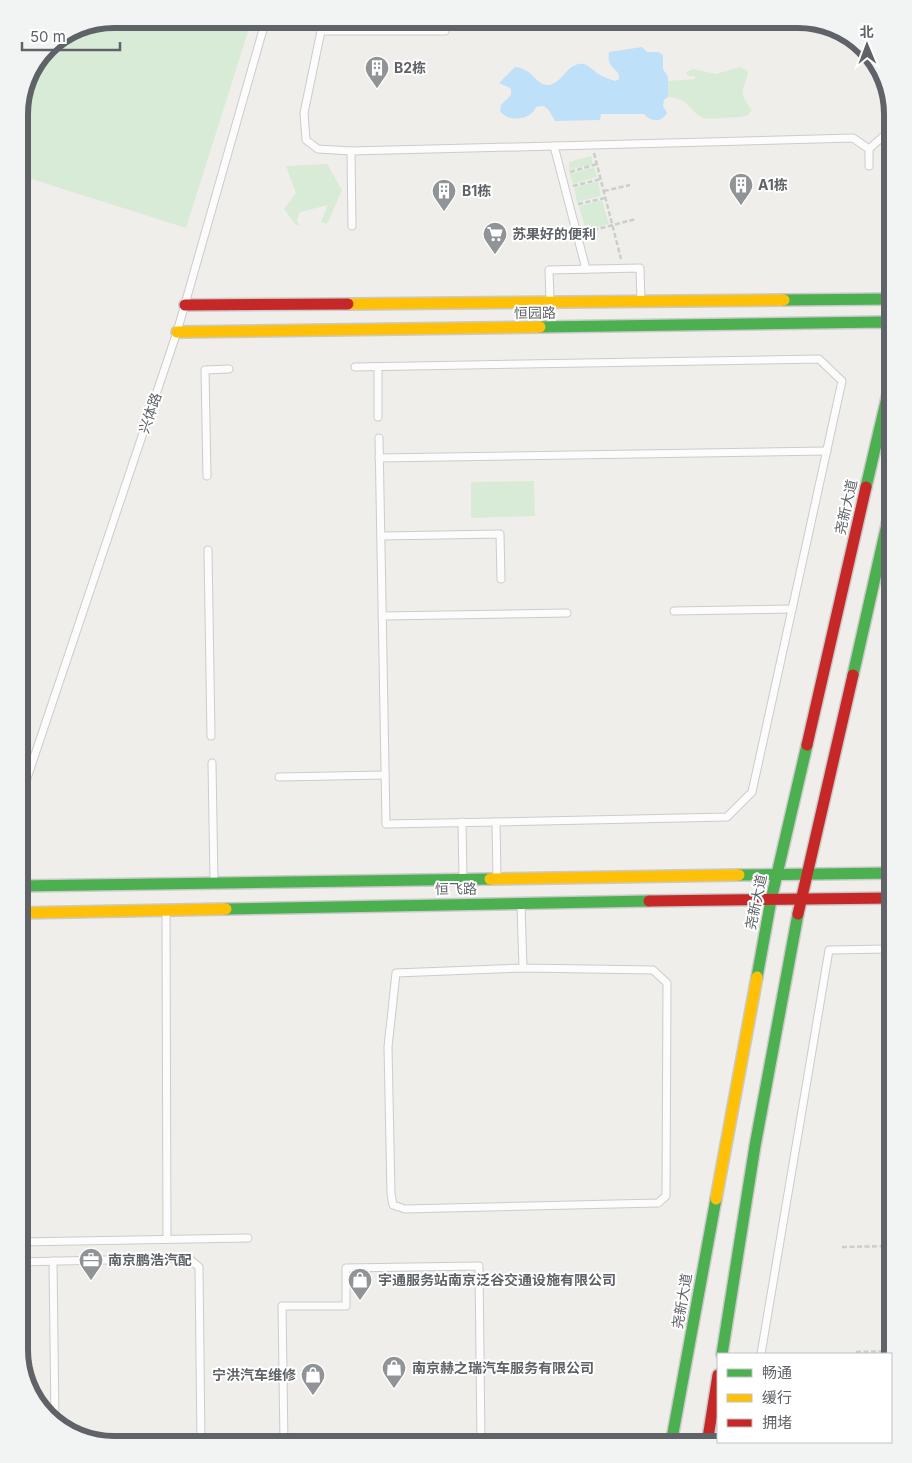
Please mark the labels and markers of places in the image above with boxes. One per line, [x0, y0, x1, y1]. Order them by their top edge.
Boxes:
building icon: B2栋 [364, 55, 390, 89]
place label: B2栋 [394, 59, 426, 76]
building icon: A1栋 [728, 172, 754, 206]
place label: A1栋 [758, 176, 788, 193]
building icon: B1栋 [431, 178, 457, 212]
place label: B1栋 [462, 182, 491, 199]
supermarket icon: 苏果好的便利 [482, 221, 508, 255]
place label: 苏果好的便利 [512, 225, 596, 242]
office icon: 南京鹏浩汽配 [78, 1247, 104, 1281]
place label: 南京鹏浩汽配 [108, 1251, 192, 1268]
shop icon: 宇通服务站南京泛谷交通设施有限公司 [347, 1267, 373, 1301]
place label: 宇通服务站南京泛谷交通设施有限公司 [378, 1271, 616, 1288]
shop icon: 南京赫之瑞汽车服务有限公司 [381, 1355, 407, 1389]
place label: 南京赫之瑞汽车服务有限公司 [412, 1359, 594, 1376]
shop icon: 宁洪汽车维修 [300, 1362, 326, 1396]
place label: 宁洪汽车维修 [212, 1366, 296, 1383]

